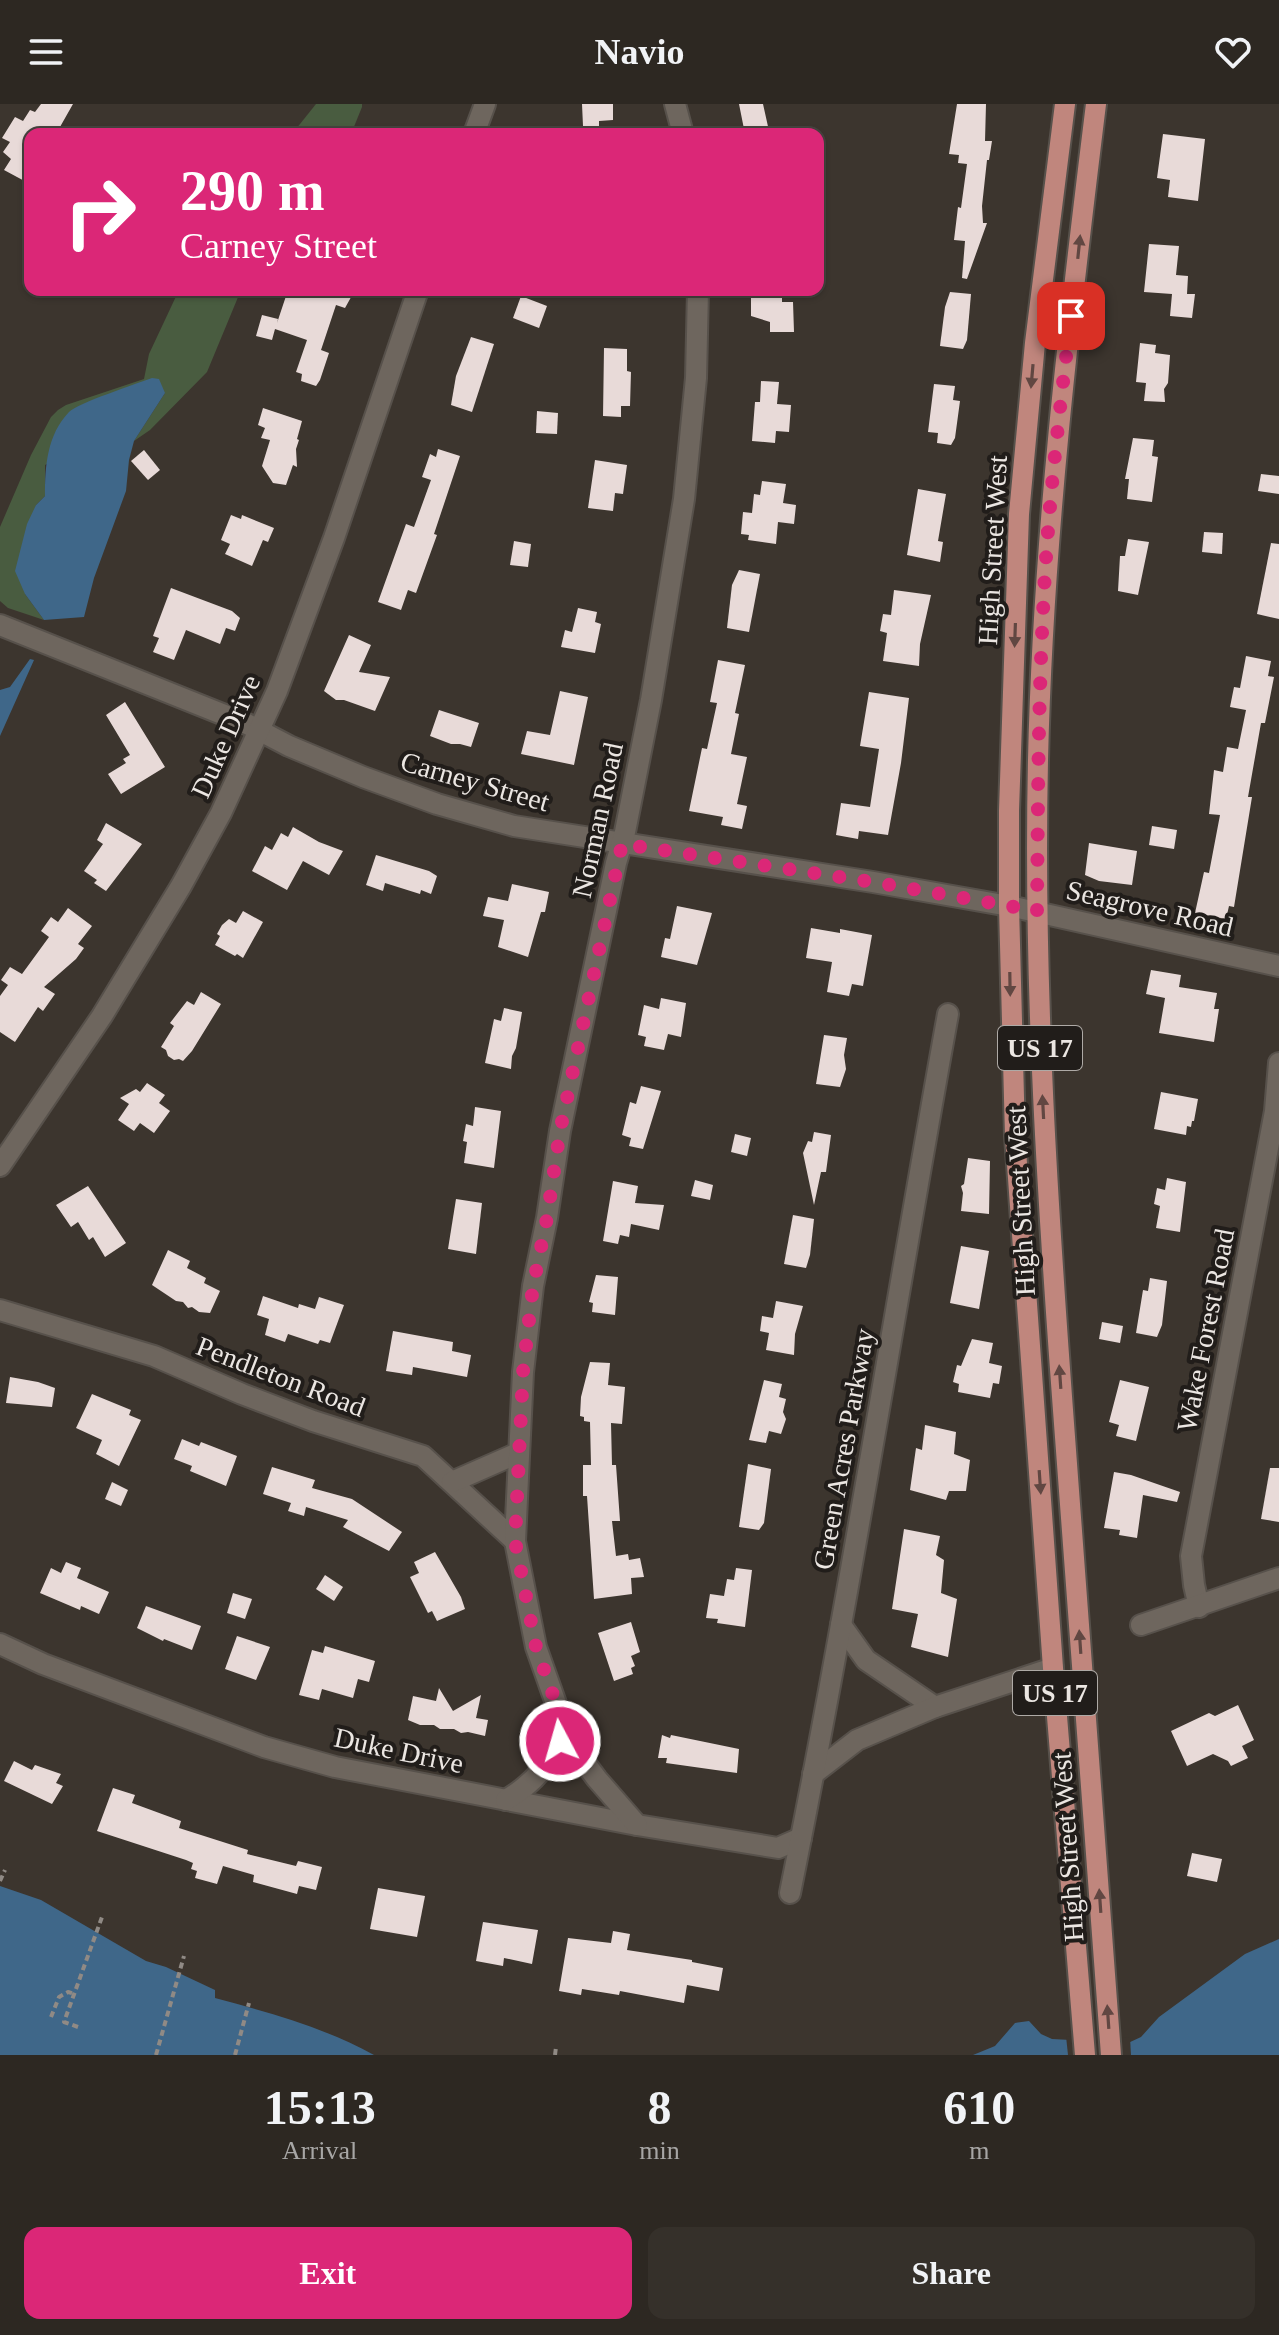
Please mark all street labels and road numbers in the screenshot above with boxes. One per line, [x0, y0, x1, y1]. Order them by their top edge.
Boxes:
street label: High Street West [972, 454, 1013, 646]
street label: Duke Drive [185, 670, 266, 803]
street label: Norman Road [566, 740, 629, 901]
street label: Carney Street [397, 745, 553, 818]
street label: Seagrove Road [1063, 874, 1236, 943]
road number: US 17 [998, 1026, 1082, 1070]
street label: High Street West [1000, 1105, 1041, 1297]
street label: Wake Forest Road [1171, 1226, 1240, 1434]
street label: Green Acres Parkway [807, 1326, 880, 1572]
street label: Pendleton Road [192, 1330, 370, 1423]
road number: US 17 [1013, 1671, 1097, 1715]
street label: Duke Drive [331, 1722, 466, 1779]
street label: High Street West [1045, 1751, 1090, 1943]

